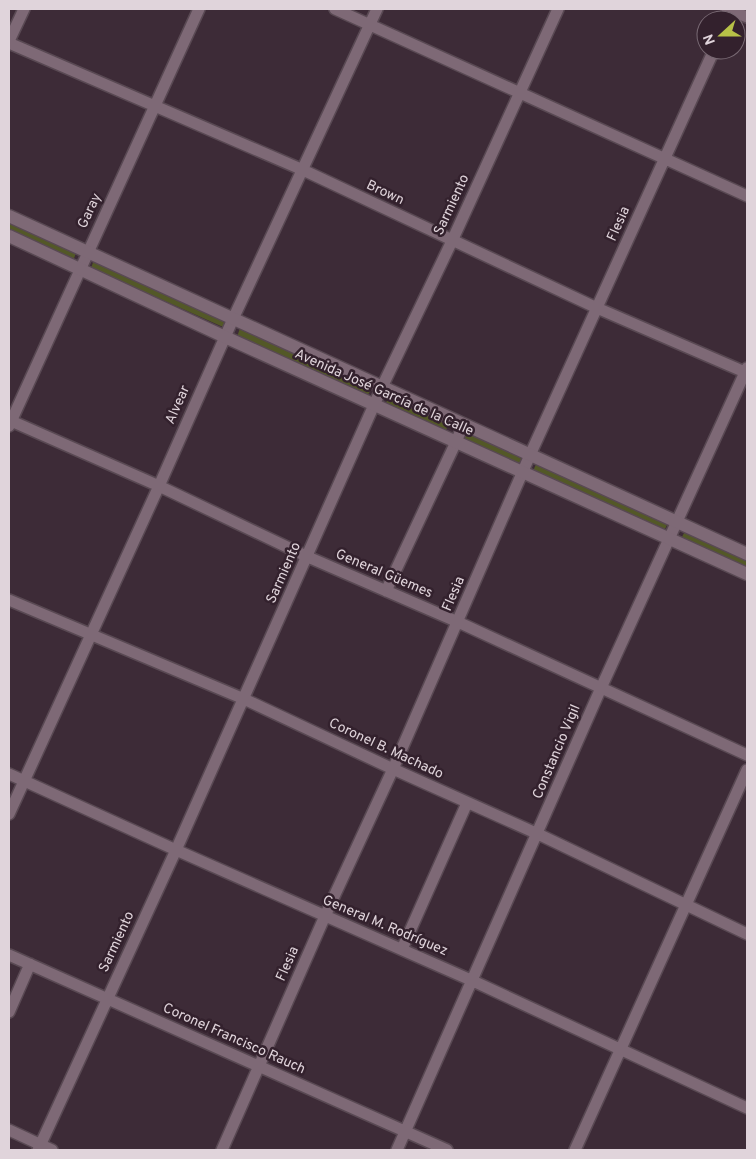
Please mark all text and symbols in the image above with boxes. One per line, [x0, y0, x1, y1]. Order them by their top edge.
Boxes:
north arrow [696, 10, 746, 60]
text: N [701, 31, 720, 47]
street label: Sarmiento [431, 172, 474, 238]
street label: Brown [363, 177, 407, 209]
street label: Garay [74, 191, 106, 231]
street label: Flesia [604, 204, 634, 244]
street label: Avenida José García de la Calle [292, 346, 476, 440]
street label: Alvear [162, 382, 194, 427]
street label: Sarmiento [263, 540, 305, 606]
street label: General Güemes [333, 546, 435, 602]
street label: Flesia [439, 574, 469, 614]
street label: Constancio Vigil [529, 702, 585, 802]
street label: Coronel B. Machado [326, 715, 446, 783]
street label: General M. Rodríguez [320, 892, 450, 960]
street label: Sarmiento [96, 909, 139, 975]
street label: Flesia [273, 944, 303, 984]
street label: Coronel Francisco Rauch [160, 1000, 308, 1078]

